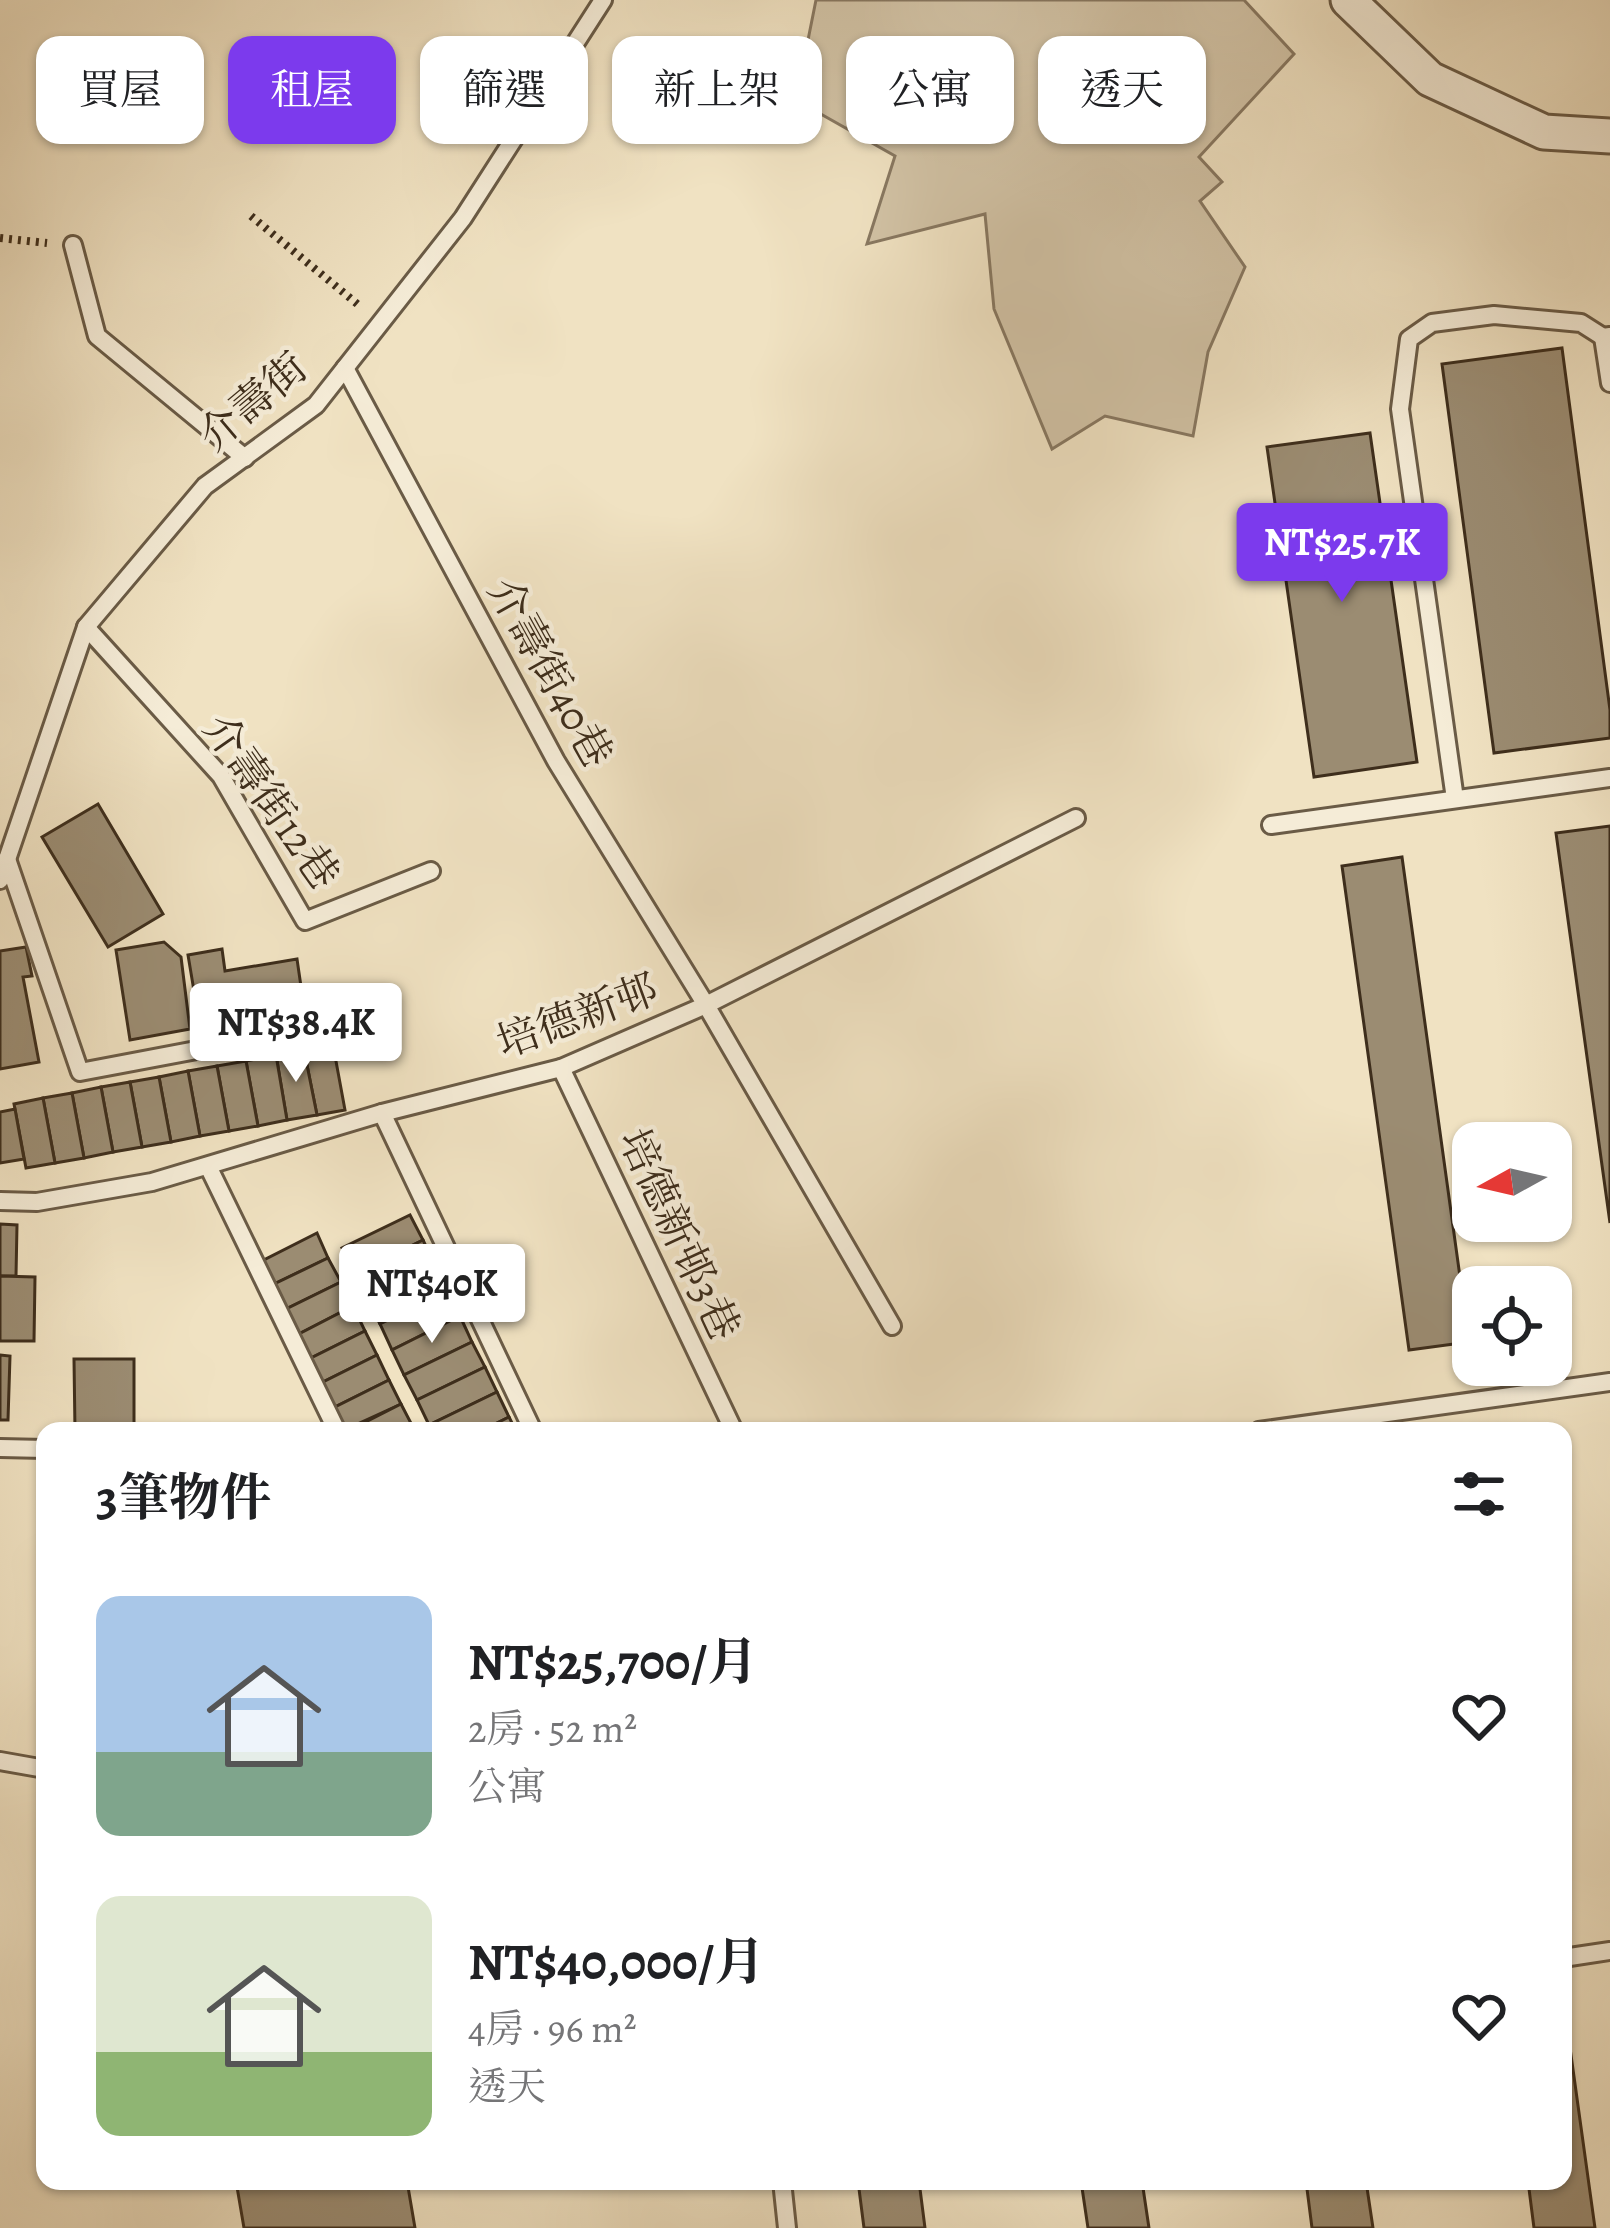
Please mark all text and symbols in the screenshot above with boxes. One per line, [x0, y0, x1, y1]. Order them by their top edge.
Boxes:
chip: 買屋 [36, 36, 204, 144]
chip: 租屋 [228, 36, 396, 144]
chip: 篩選 [420, 36, 588, 144]
chip: 新上架 [612, 36, 822, 144]
chip: 公寓 [846, 36, 1014, 144]
chip: 透天 [1038, 36, 1206, 144]
street label: 介壽街 [186, 339, 319, 464]
pin: NT$25.7K [1218, 503, 1466, 605]
text: NT$25.7K [1264, 515, 1420, 568]
street label: 介壽街40巷 [475, 567, 626, 778]
street label: 介壽街12巷 [190, 702, 353, 901]
street label: 培德新邨 [488, 960, 666, 1071]
pin: NT$38.4K [172, 983, 420, 1085]
text: NT$38.4K [217, 995, 375, 1048]
street label: 培德新邨3巷 [606, 1119, 753, 1349]
north arrow [1452, 1122, 1572, 1242]
map controls [1452, 1122, 1572, 1386]
pin: NT$40K [334, 1244, 530, 1346]
text: NT$40K [366, 1256, 498, 1309]
button: locate [1452, 1266, 1572, 1386]
icon: filters [1446, 1461, 1512, 1527]
text: 3筆物件 [96, 1463, 271, 1533]
text: NT$25,700/月 [468, 1627, 758, 1697]
icon: home [192, 1644, 336, 1788]
icon: heart [1446, 1683, 1512, 1749]
text: 2房 · 52 m² [468, 1702, 637, 1755]
text: 公寓 [468, 1760, 546, 1813]
text: NT$40,000/月 [468, 1927, 765, 1997]
icon: home [192, 1944, 336, 2088]
icon: heart [1446, 1983, 1512, 2049]
text: 4房 · 96 m² [468, 2002, 637, 2055]
text: 透天 [468, 2060, 546, 2113]

